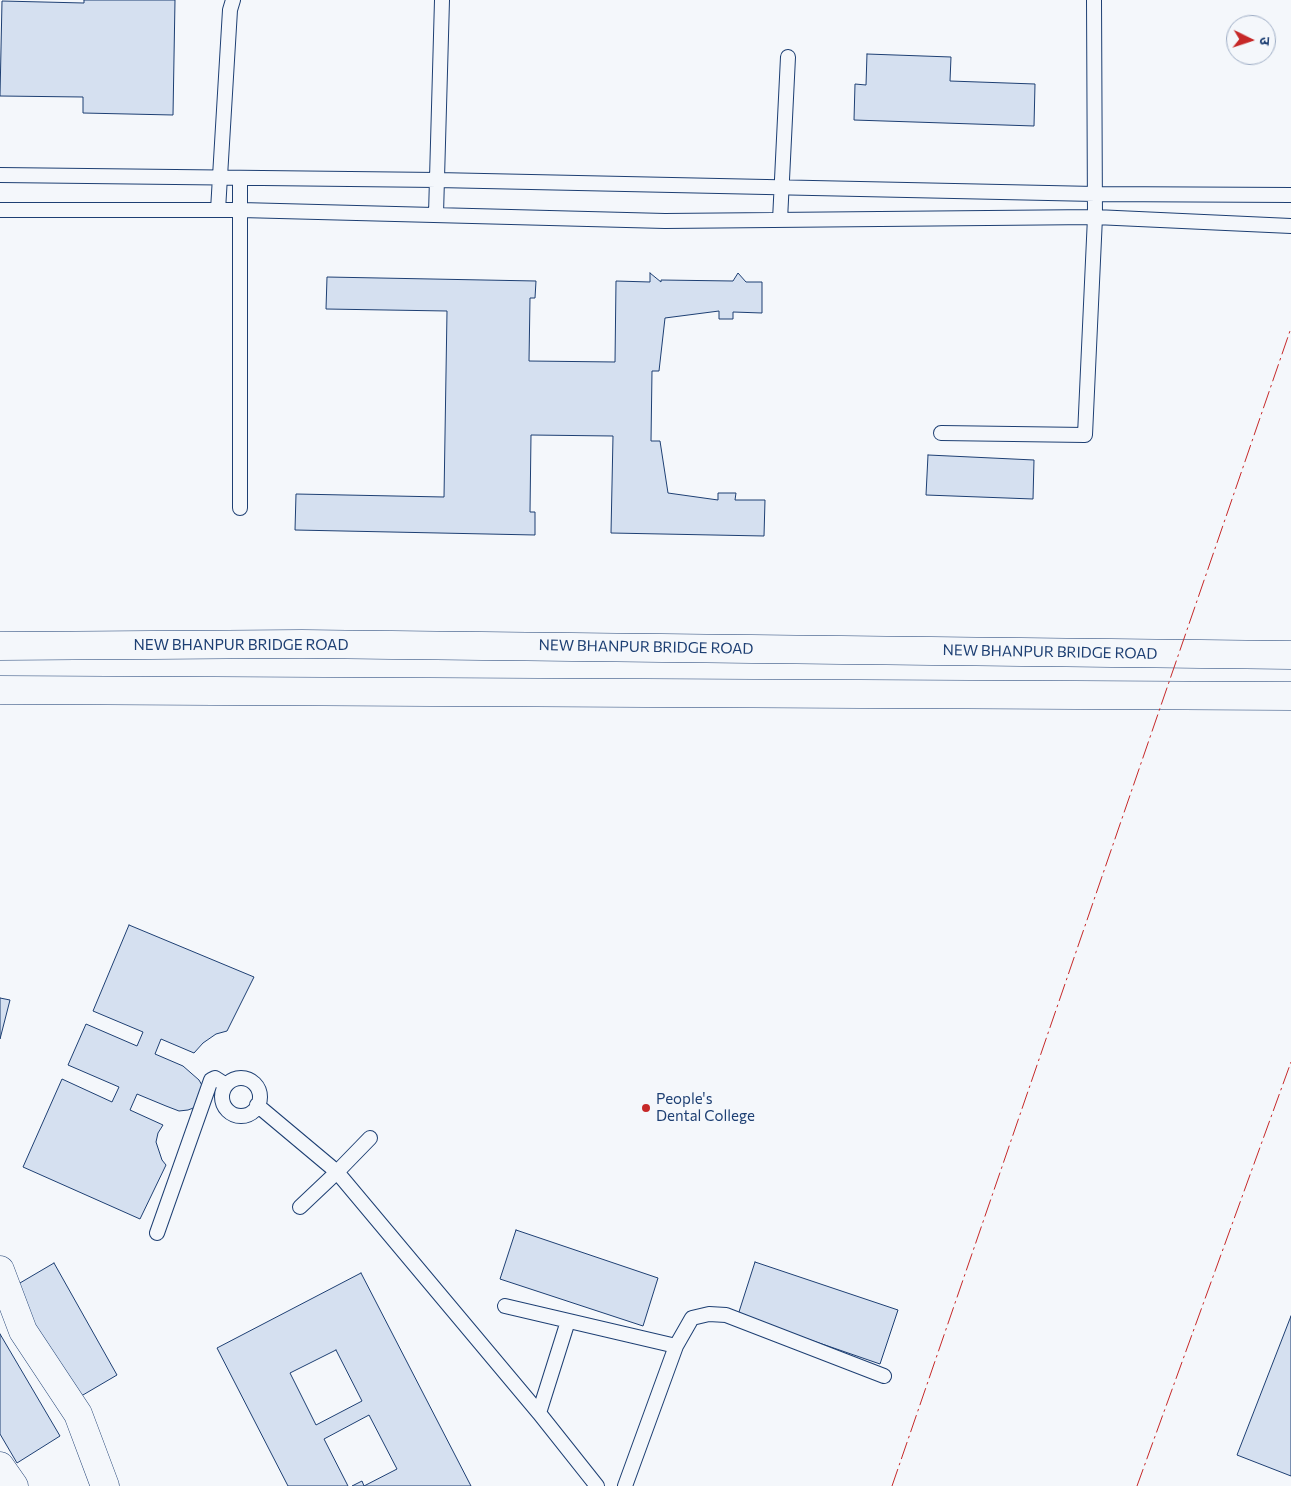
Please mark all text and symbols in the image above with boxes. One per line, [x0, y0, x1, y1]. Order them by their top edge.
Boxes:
north arrow [1226, 15, 1276, 65]
text: उ [1257, 36, 1274, 46]
street label: NEW BHANPUR BRIDGE ROAD [133, 636, 349, 654]
street label: NEW BHANPUR BRIDGE ROAD [538, 636, 754, 658]
street label: NEW BHANPUR BRIDGE ROAD [942, 641, 1158, 663]
place label: People's Dental College [656, 1090, 755, 1125]
marker: People's Dental College [640, 1102, 652, 1114]

